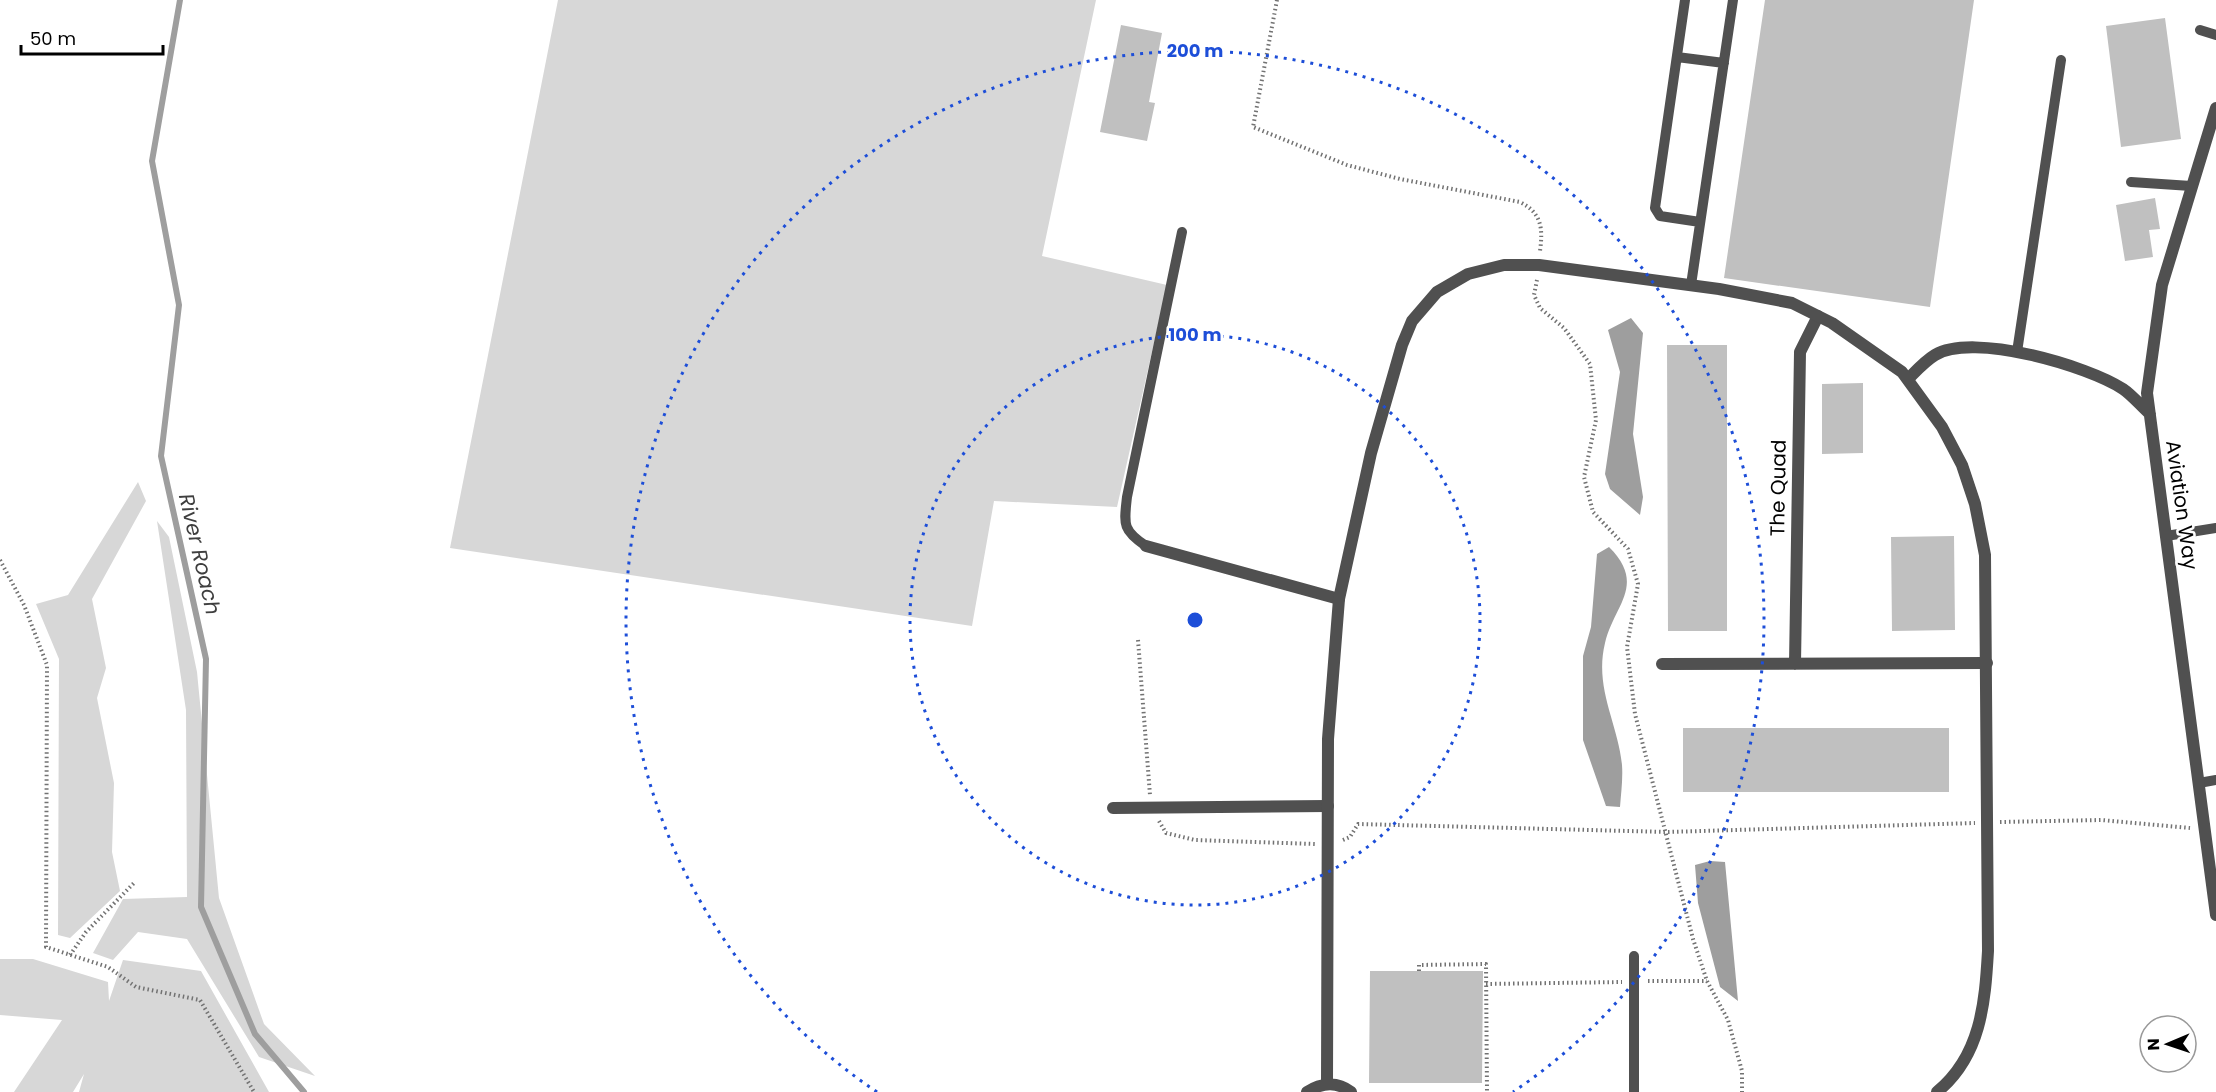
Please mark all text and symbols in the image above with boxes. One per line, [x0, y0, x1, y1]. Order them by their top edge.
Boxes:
scale bar [21, 18, 164, 56]
text: 50 m [30, 26, 76, 51]
text: 200 m [1167, 38, 1223, 63]
text: 100 m [1168, 322, 1222, 347]
street label: Aviation Way [2159, 438, 2205, 572]
street label: The Quad [1763, 439, 1793, 537]
water label: River Roach [172, 491, 228, 617]
centre of rings [1185, 610, 1205, 630]
north arrow [2138, 1014, 2198, 1074]
text: N [2142, 1038, 2165, 1051]

